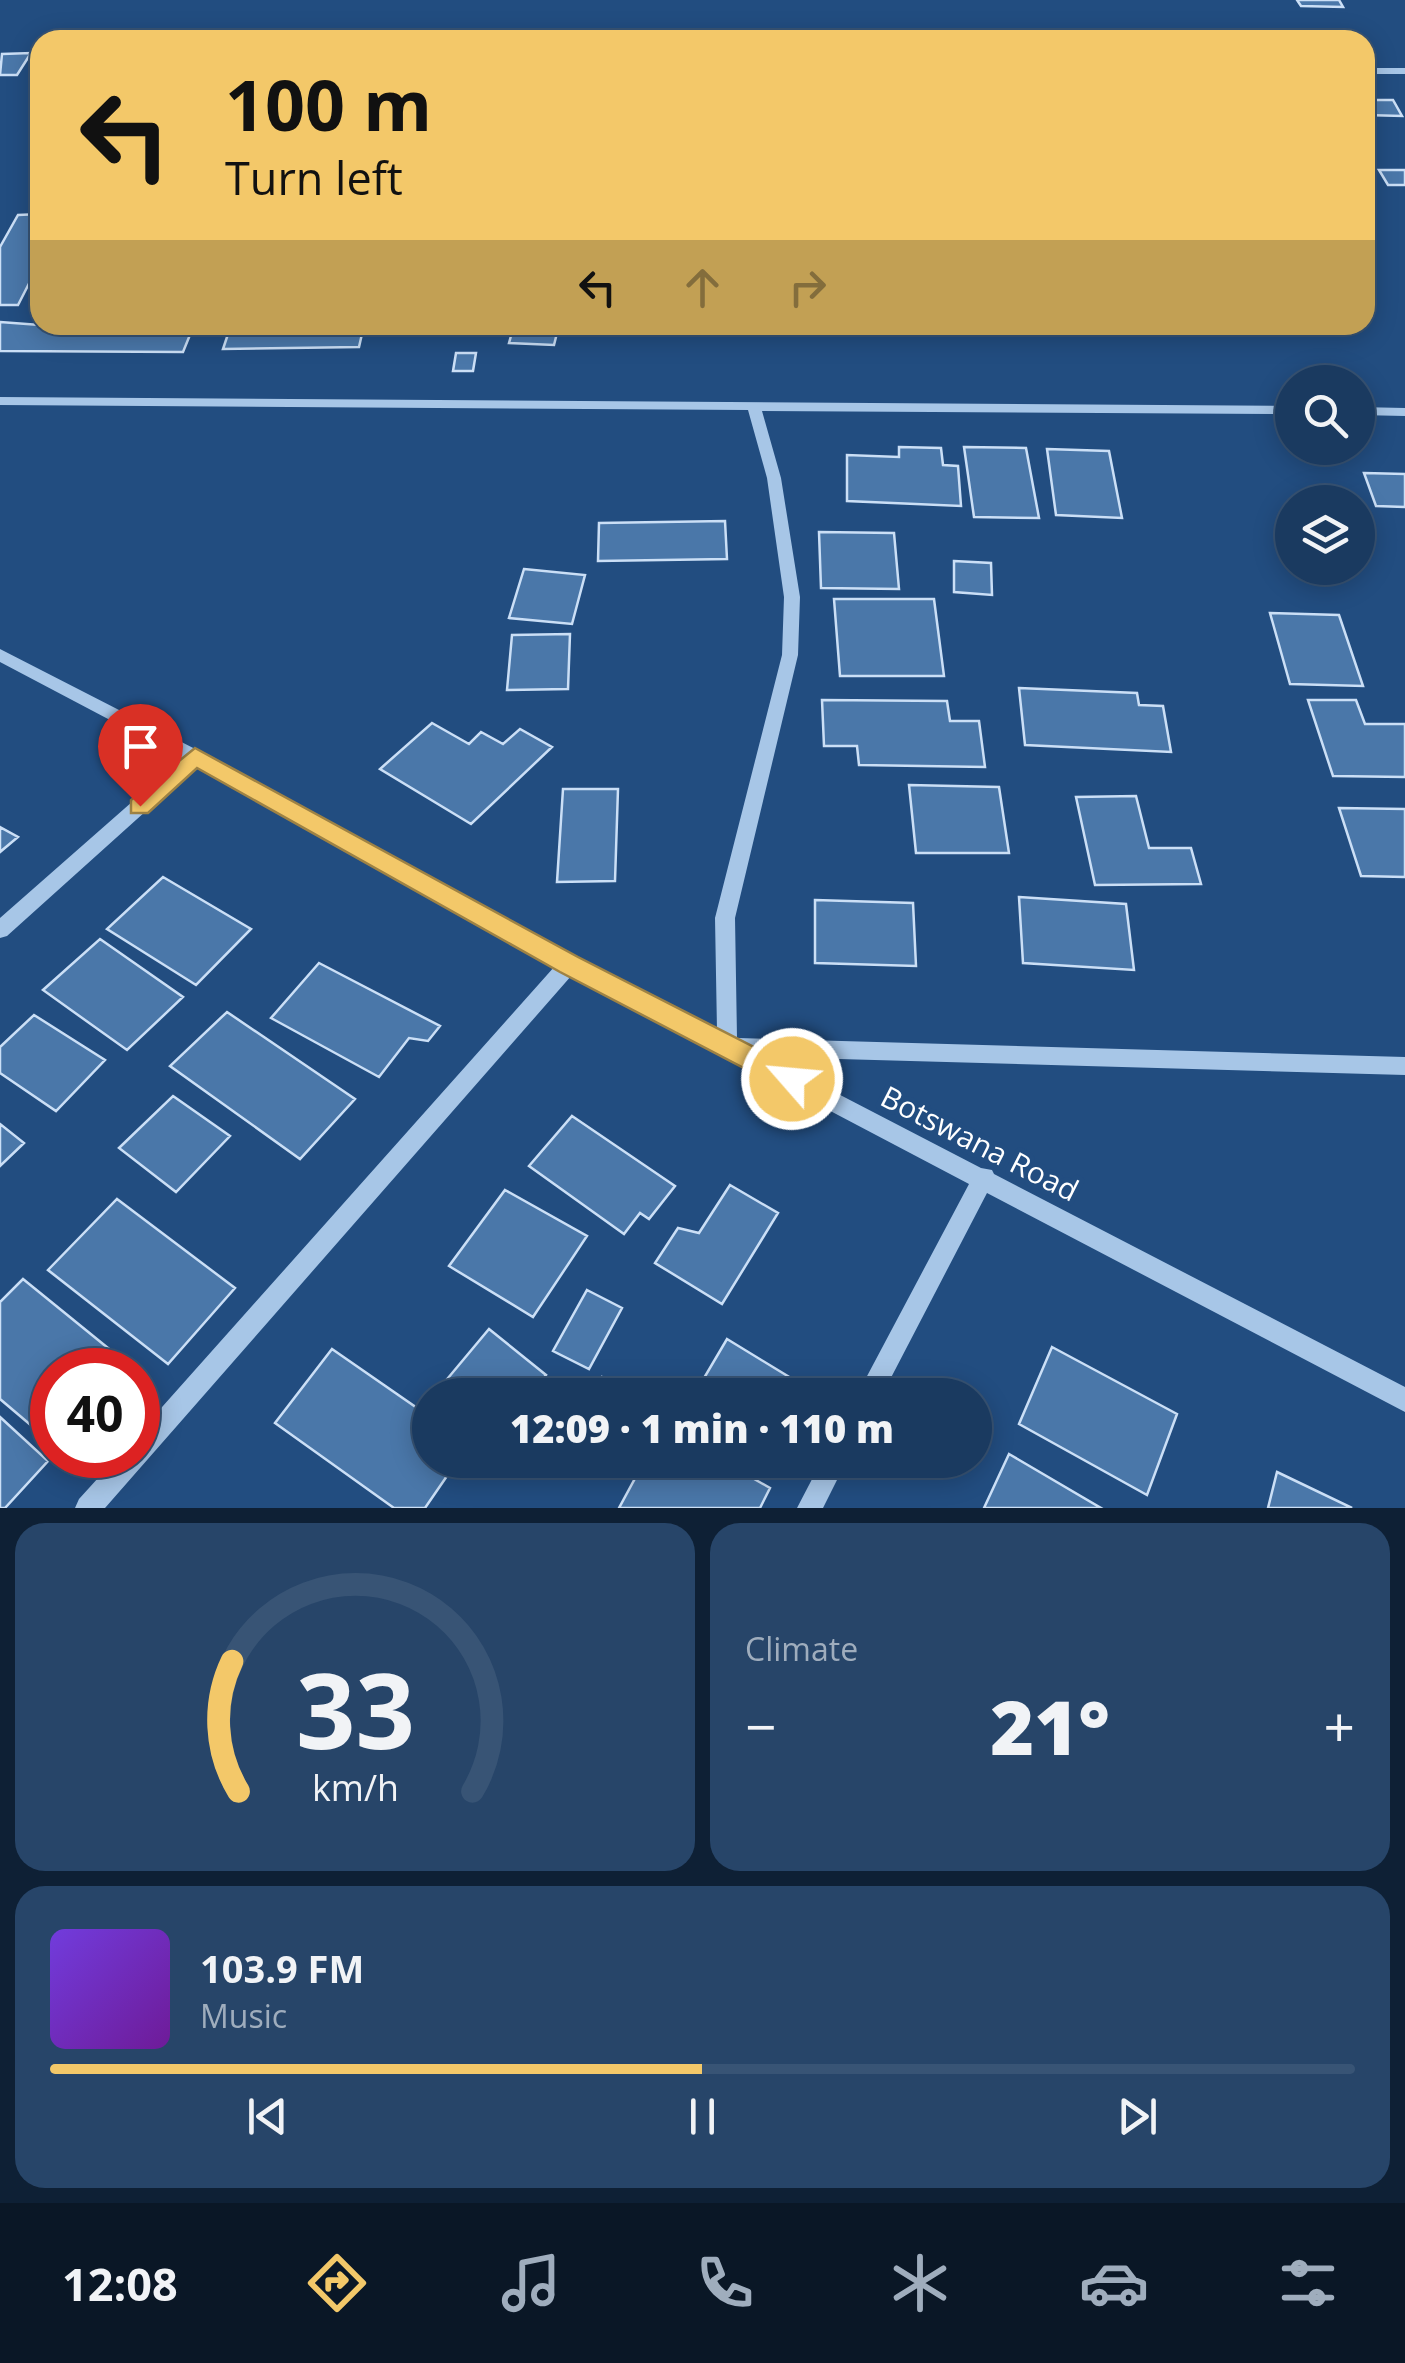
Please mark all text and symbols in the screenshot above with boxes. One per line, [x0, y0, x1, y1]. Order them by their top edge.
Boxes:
text: 100 m [225, 56, 432, 152]
icon: left [60, 70, 190, 200]
text: Turn left [225, 147, 403, 208]
icon: left [570, 260, 625, 315]
icon: ahead [675, 260, 730, 315]
icon: right [780, 260, 835, 315]
map controls [1275, 365, 1375, 585]
button: search [1275, 365, 1375, 465]
button: layers [1275, 485, 1375, 585]
pin [98, 704, 183, 807]
icon: arrive [113, 719, 168, 774]
position arrow [740, 1027, 844, 1131]
street label: Botswana Road [874, 1076, 1086, 1210]
speed limit sign: 40 [30, 1348, 160, 1478]
text: 12:09 · 1 min · 110 m [510, 1402, 894, 1454]
text: Climate [745, 1627, 858, 1670]
text: 33 [296, 1638, 414, 1779]
text: 21° [990, 1675, 1110, 1777]
text: − [745, 1688, 776, 1763]
text: + [1324, 1688, 1355, 1763]
text: km/h [312, 1763, 398, 1811]
text: 103.9 FM [200, 1942, 364, 1994]
text: Music [200, 1994, 287, 2037]
icon: previous [240, 2089, 295, 2144]
icon: pause [675, 2089, 730, 2144]
icon: next [1110, 2089, 1165, 2144]
icon: directions [302, 2248, 372, 2318]
icon: music [496, 2248, 566, 2318]
icon: phone [690, 2248, 760, 2318]
icon: climate [885, 2248, 955, 2318]
icon: car [1079, 2248, 1149, 2318]
icon: filters [1273, 2248, 1343, 2318]
text: 12:08 [62, 2253, 178, 2314]

